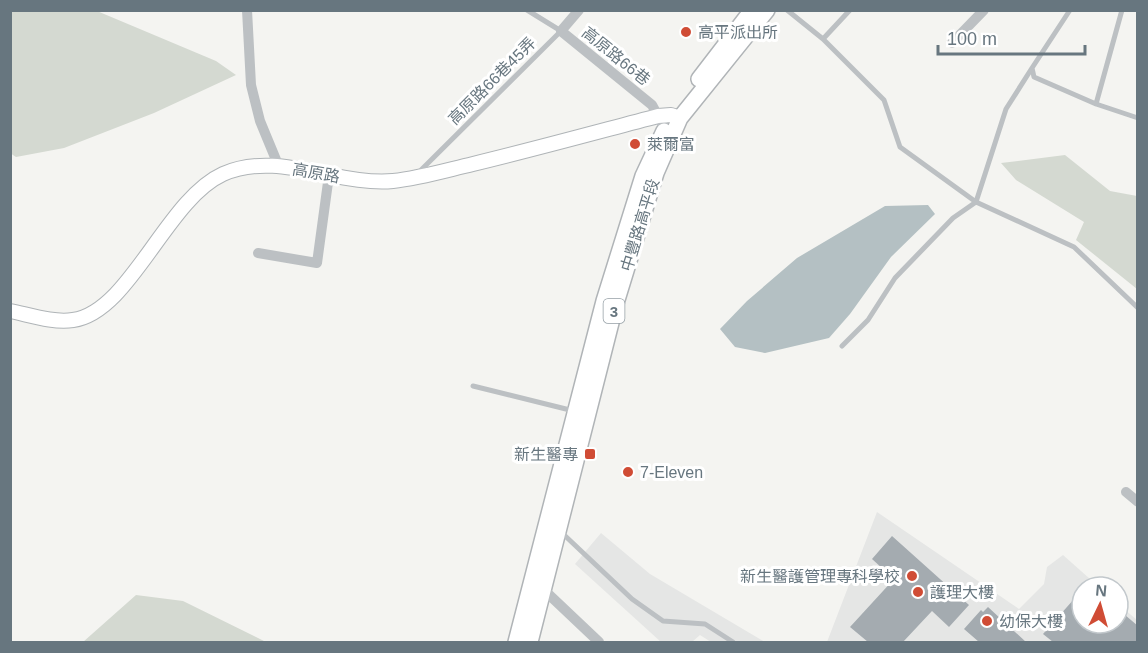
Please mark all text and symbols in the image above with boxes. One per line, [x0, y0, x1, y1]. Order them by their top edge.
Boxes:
scale bar [938, 18, 1085, 56]
street label: 高原路66巷 [579, 24, 653, 88]
place label: 高平派出所 [698, 24, 778, 41]
marker: 高平派出所 [679, 25, 693, 39]
text: 100 m [947, 29, 997, 49]
street label: 高原路66巷45弄 [445, 34, 539, 128]
place label: 萊爾富 [647, 136, 695, 153]
marker: 萊爾富 [628, 137, 642, 151]
street label: 高原路 [291, 160, 341, 186]
street label: 中豐路高平段 [618, 177, 662, 273]
road number: 3 [604, 299, 624, 323]
place label: 新生醫專 [514, 446, 578, 463]
marker: 新生醫專 [583, 447, 597, 461]
place label: 7-Eleven [640, 464, 703, 481]
marker: 7-Eleven [621, 465, 635, 479]
place label: 新生醫護管理專科學校 [740, 568, 900, 585]
marker: 新生醫護管理專科學校 [905, 569, 919, 583]
north arrow [1070, 575, 1130, 635]
text: N [1095, 582, 1108, 600]
place label: 護理大樓 [930, 584, 994, 601]
marker: 護理大樓 [911, 585, 925, 599]
place label: 幼保大樓 [999, 613, 1063, 630]
marker: 幼保大樓 [980, 614, 994, 628]

